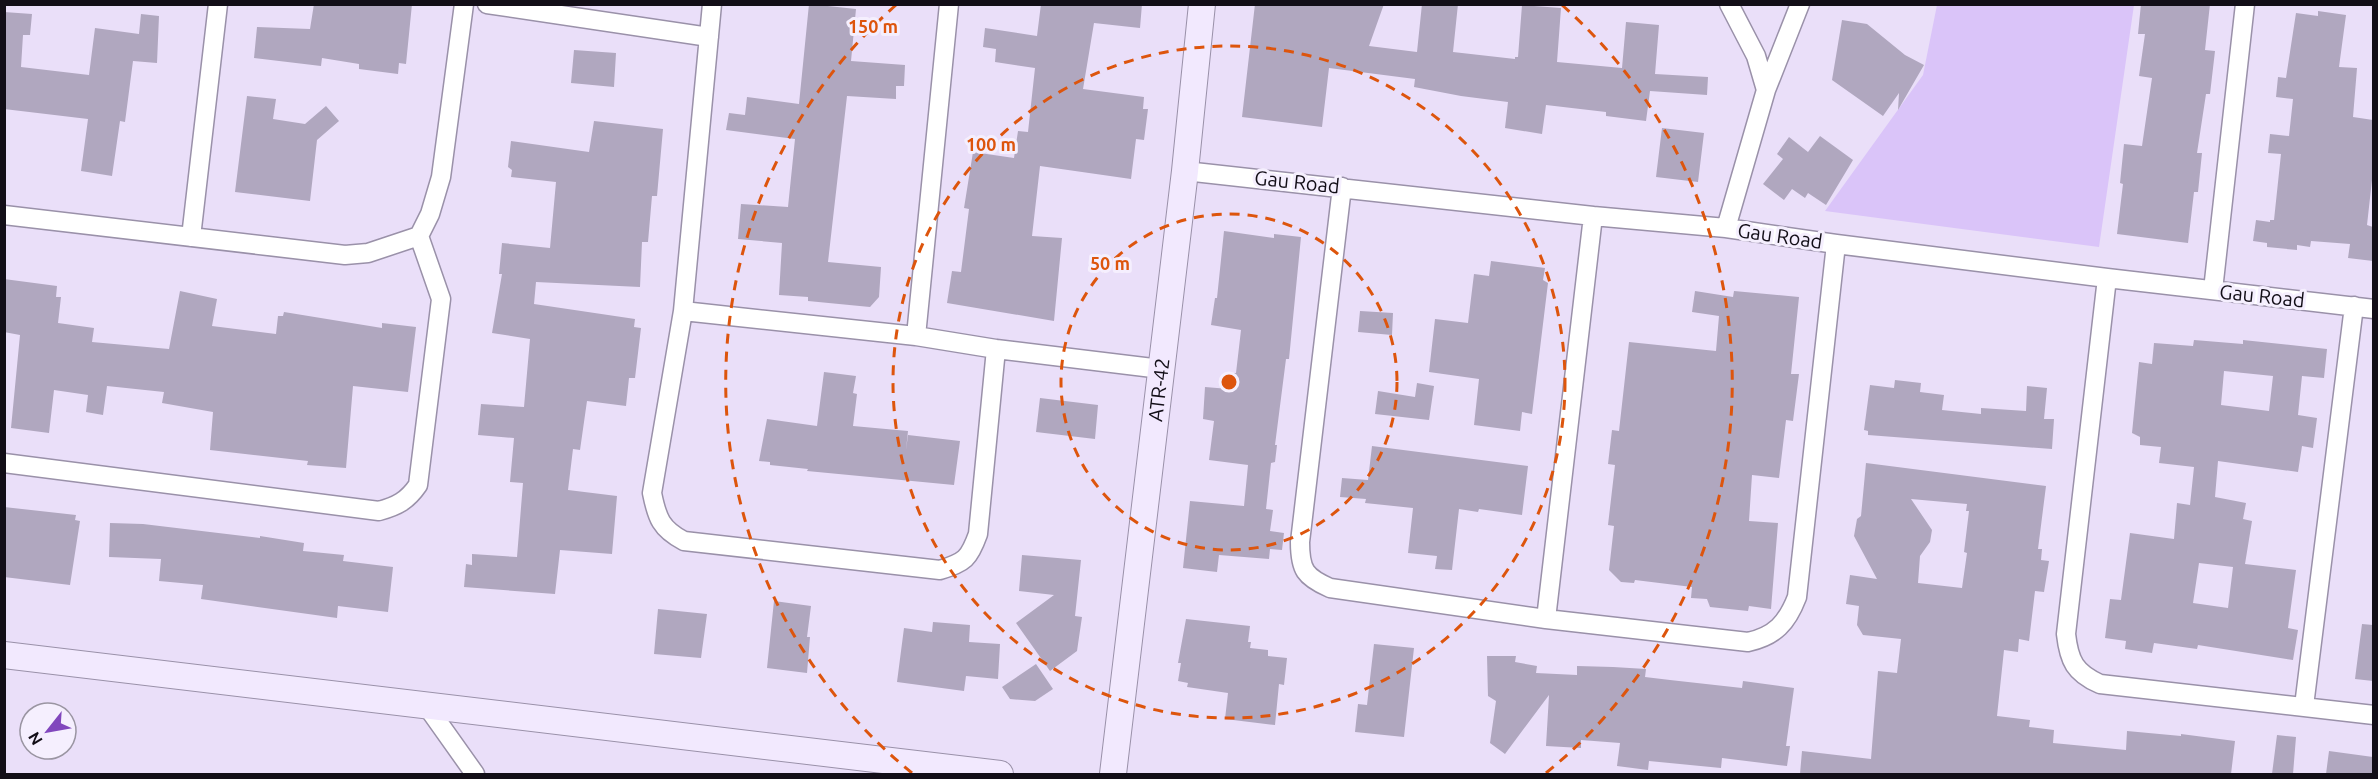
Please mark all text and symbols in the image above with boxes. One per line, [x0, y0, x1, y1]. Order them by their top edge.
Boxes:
text: 150 m [848, 16, 898, 36]
text: 100 m [966, 134, 1016, 154]
street label: Gau Road [1253, 166, 1341, 197]
street label: Gau Road [1736, 218, 1824, 253]
text: 50 m [1090, 253, 1130, 273]
street label: Gau Road [2218, 280, 2306, 311]
street label: ATR-42 [1143, 357, 1174, 423]
centre of rings [1219, 372, 1239, 392]
north arrow [18, 701, 78, 761]
text: N [24, 729, 46, 748]

